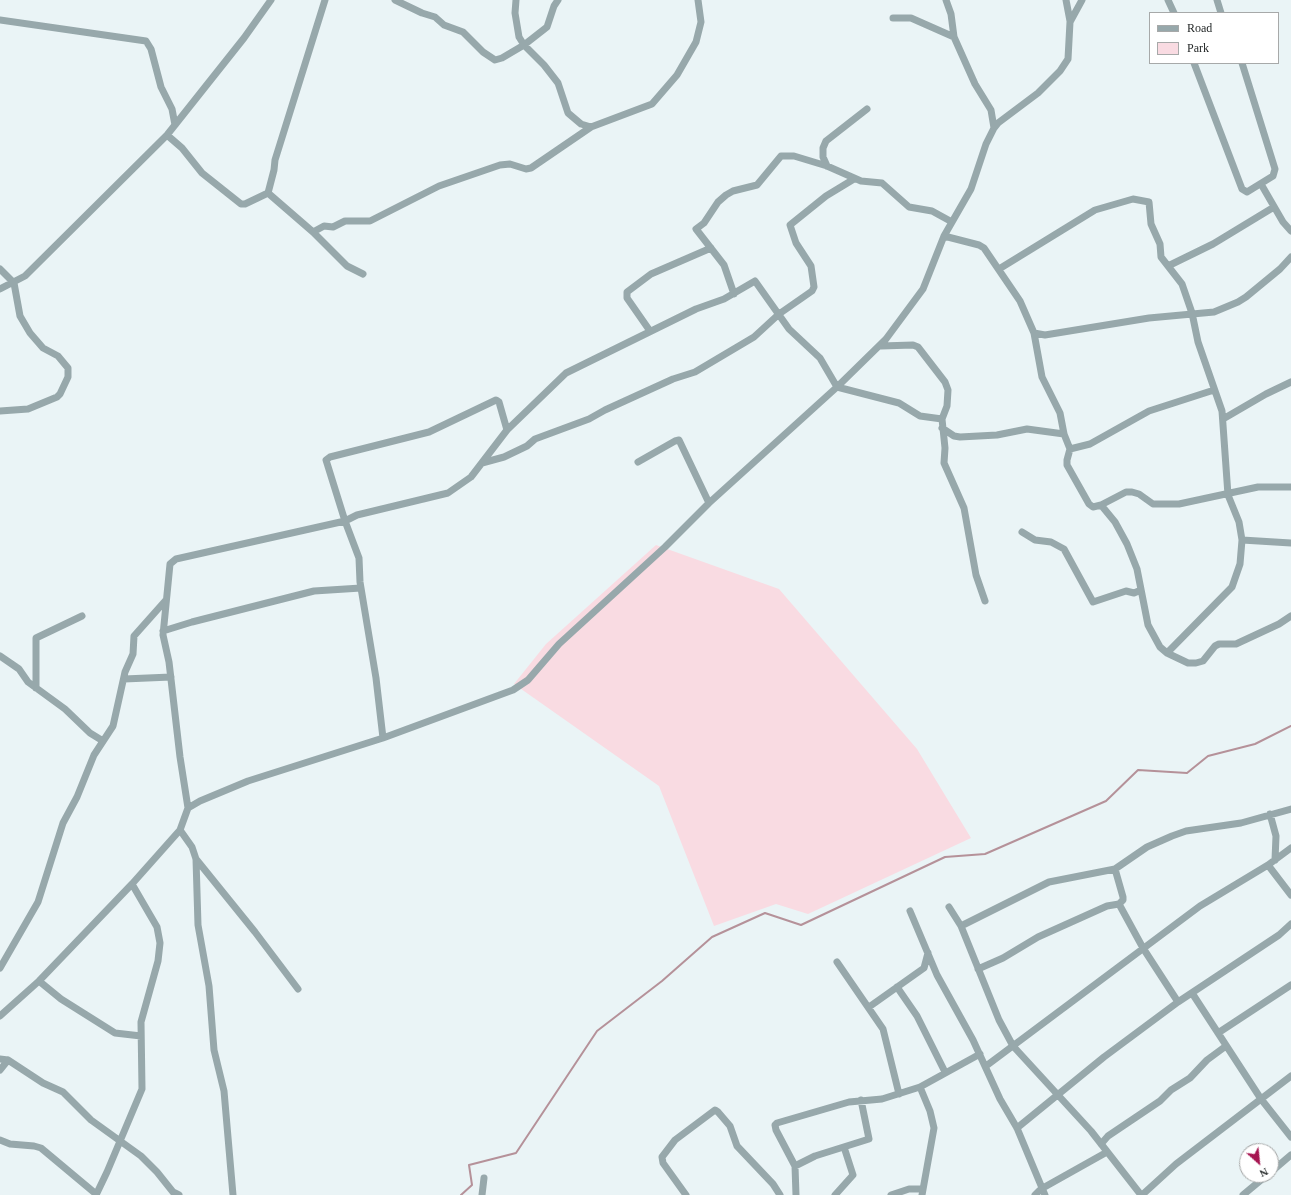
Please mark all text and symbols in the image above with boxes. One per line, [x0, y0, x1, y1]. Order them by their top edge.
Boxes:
legend [1149, 12, 1279, 64]
text: Road [1187, 21, 1212, 35]
text: Park [1187, 41, 1209, 55]
north arrow [1239, 1143, 1279, 1183]
text: N [1258, 1166, 1270, 1180]

